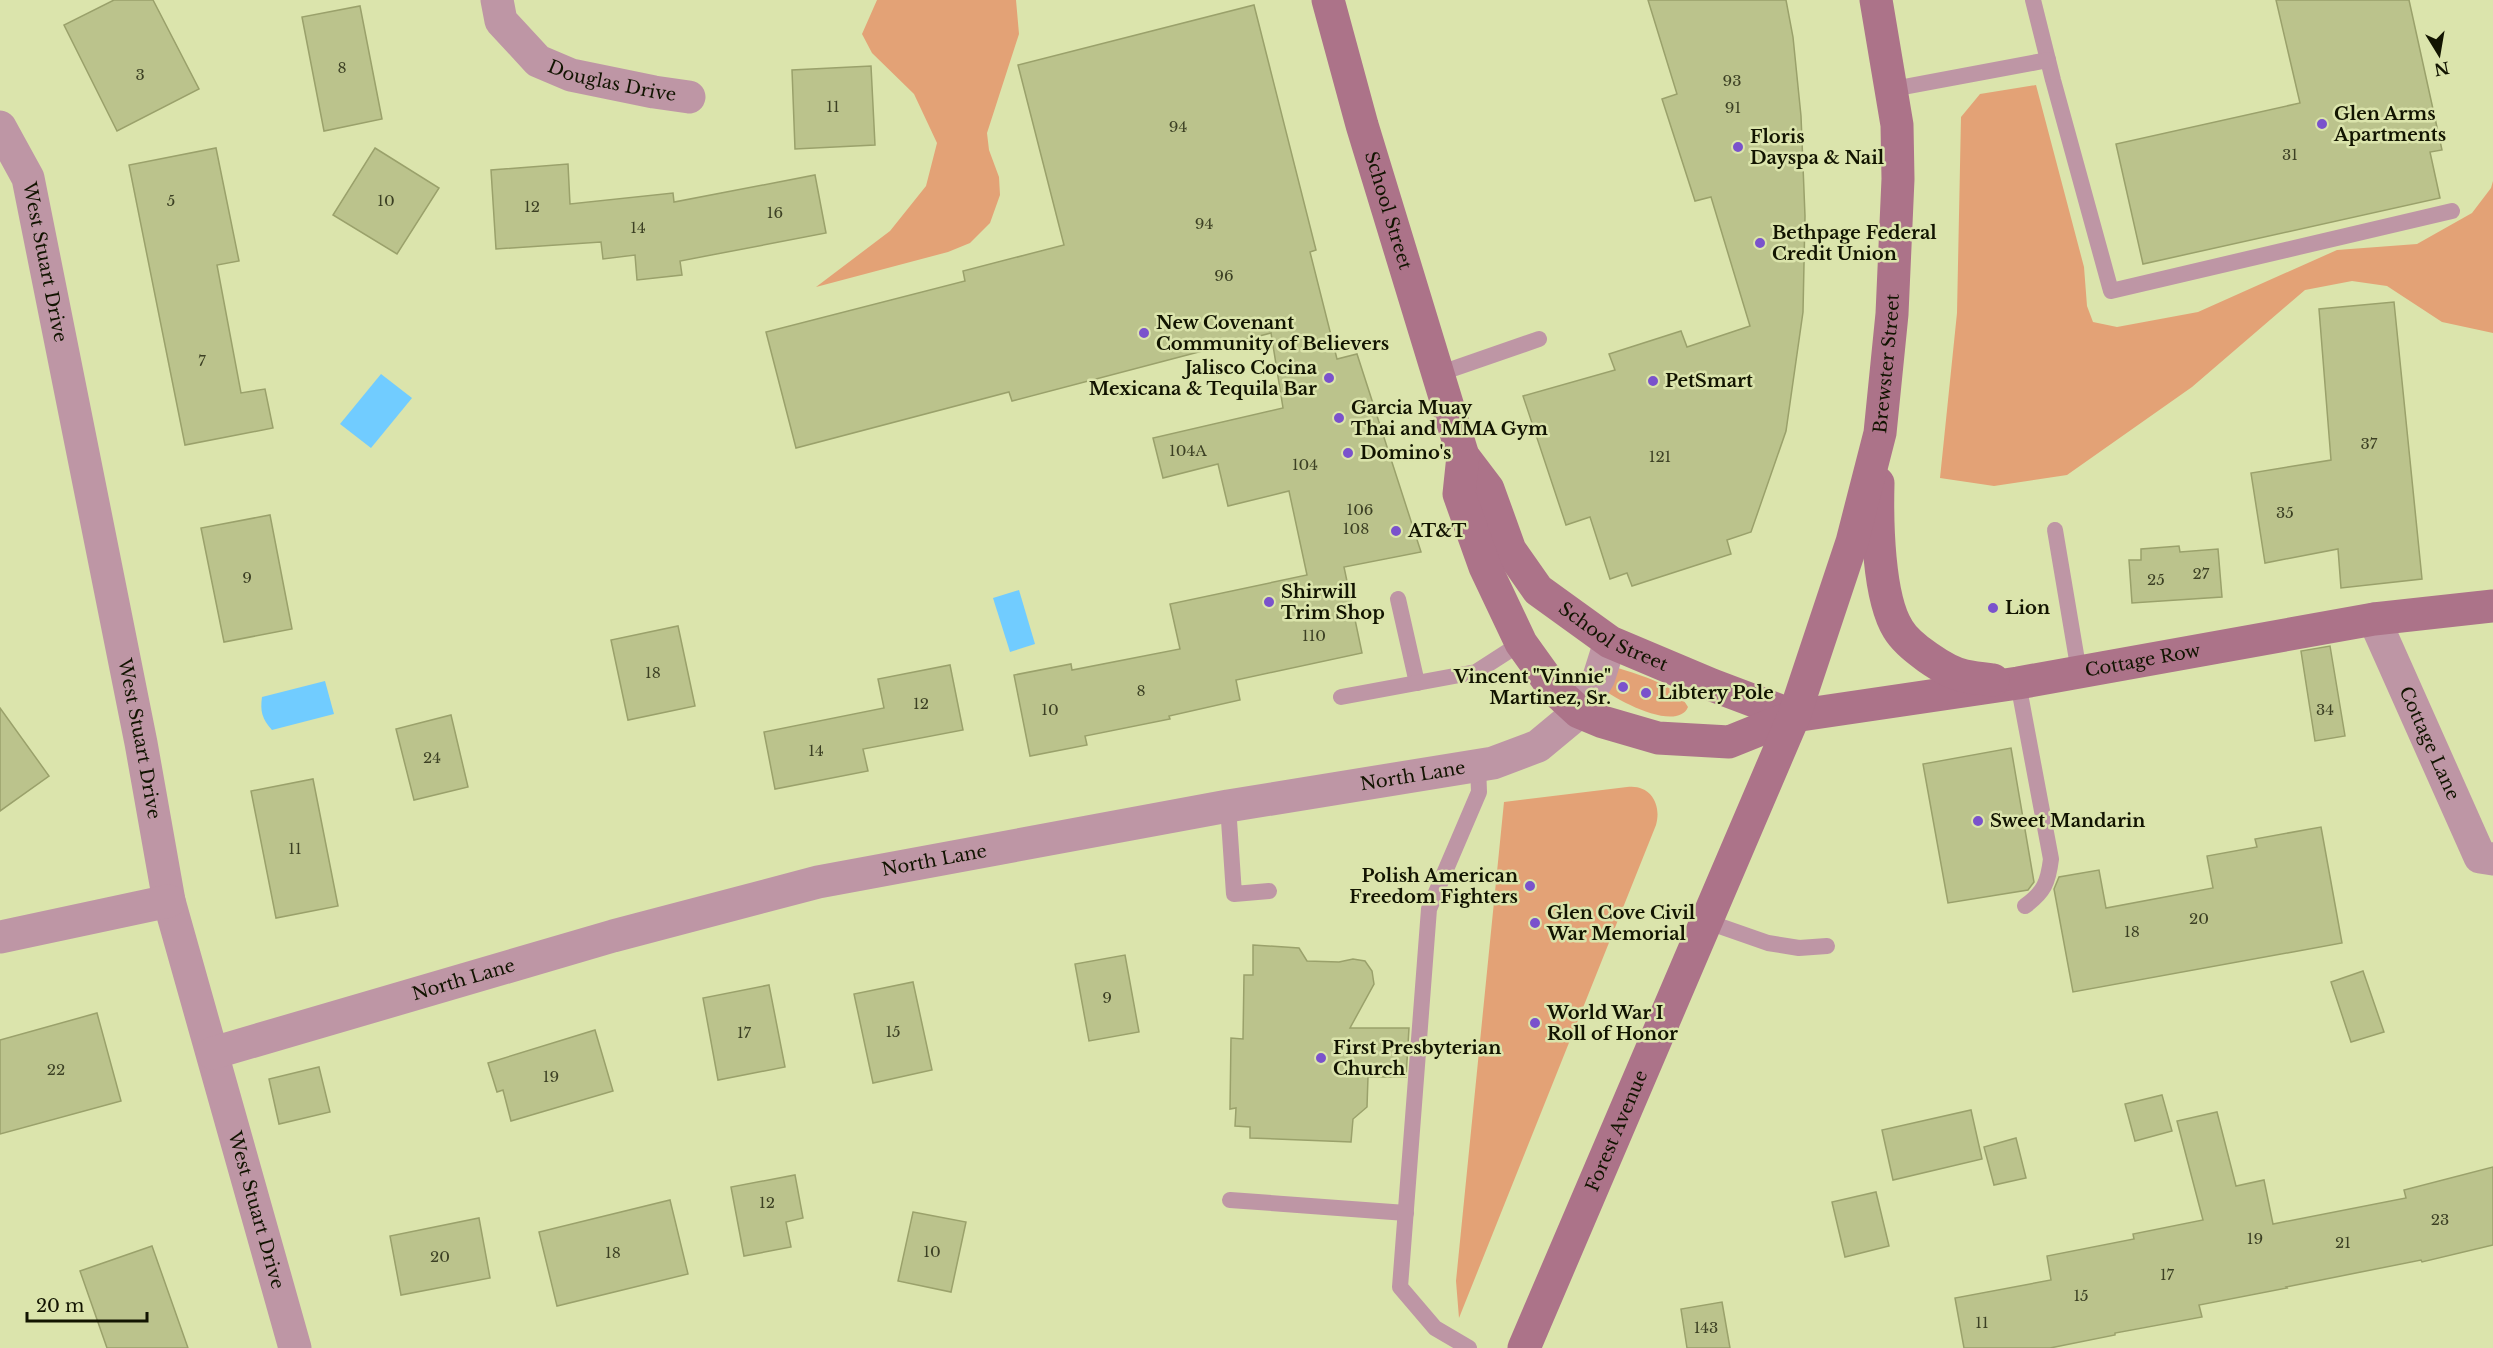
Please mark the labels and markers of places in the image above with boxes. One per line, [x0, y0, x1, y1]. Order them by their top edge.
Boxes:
place label: Glen Arms Apartments [2333, 103, 2446, 146]
marker: Glen Arms Apartments [2315, 117, 2329, 131]
place label: Floris Dayspa & Nail [1750, 126, 1885, 169]
marker: Floris Dayspa & Nail [1731, 140, 1745, 154]
place label: Bethpage Federal Credit Union [1772, 222, 1937, 265]
marker: Bethpage Federal Credit Union [1753, 236, 1767, 250]
place label: New Covenant Community of Believers [1156, 312, 1389, 355]
marker: New Covenant Community of Believers [1137, 326, 1151, 340]
place label: Jalisco Cocina Mexicana & Tequila Bar [1089, 357, 1318, 400]
place label: PetSmart [1665, 370, 1753, 392]
marker: Jalisco Cocina Mexicana & Tequila Bar [1322, 371, 1336, 385]
marker: PetSmart [1646, 374, 1660, 388]
place label: Garcia Muay Thai and MMA Gym [1351, 397, 1548, 440]
marker: Garcia Muay Thai and MMA Gym [1332, 411, 1346, 425]
place label: Domino's [1360, 442, 1451, 464]
marker: Domino's [1341, 446, 1355, 460]
place label: AT&T [1407, 520, 1466, 542]
marker: AT&T [1389, 524, 1403, 538]
place label: Shirwill Trim Shop [1281, 581, 1385, 624]
marker: Shirwill Trim Shop [1262, 595, 1276, 609]
place label: Lion [2005, 597, 2050, 619]
marker: Lion [1986, 601, 2000, 615]
place label: Vincent "Vinnie" Martinez, Sr. [1453, 666, 1611, 709]
marker: Vincent "Vinnie" Martinez, Sr. [1616, 680, 1630, 694]
place label: Libtery Pole [1658, 682, 1774, 704]
marker: Libtery Pole [1639, 686, 1653, 700]
place label: Sweet Mandarin [1990, 810, 2145, 832]
marker: Sweet Mandarin [1971, 814, 1985, 828]
place label: Polish American Freedom Fighters [1349, 865, 1518, 908]
marker: Polish American Freedom Fighters [1523, 879, 1537, 893]
place label: Glen Cove Civil War Memorial [1546, 902, 1696, 945]
marker: Glen Cove Civil War Memorial [1528, 916, 1542, 930]
place label: World War I Roll of Honor [1546, 1002, 1678, 1045]
marker: World War I Roll of Honor [1528, 1016, 1542, 1030]
place label: First Presbyterian Church [1333, 1037, 1501, 1080]
marker: First Presbyterian Church [1314, 1051, 1328, 1065]

